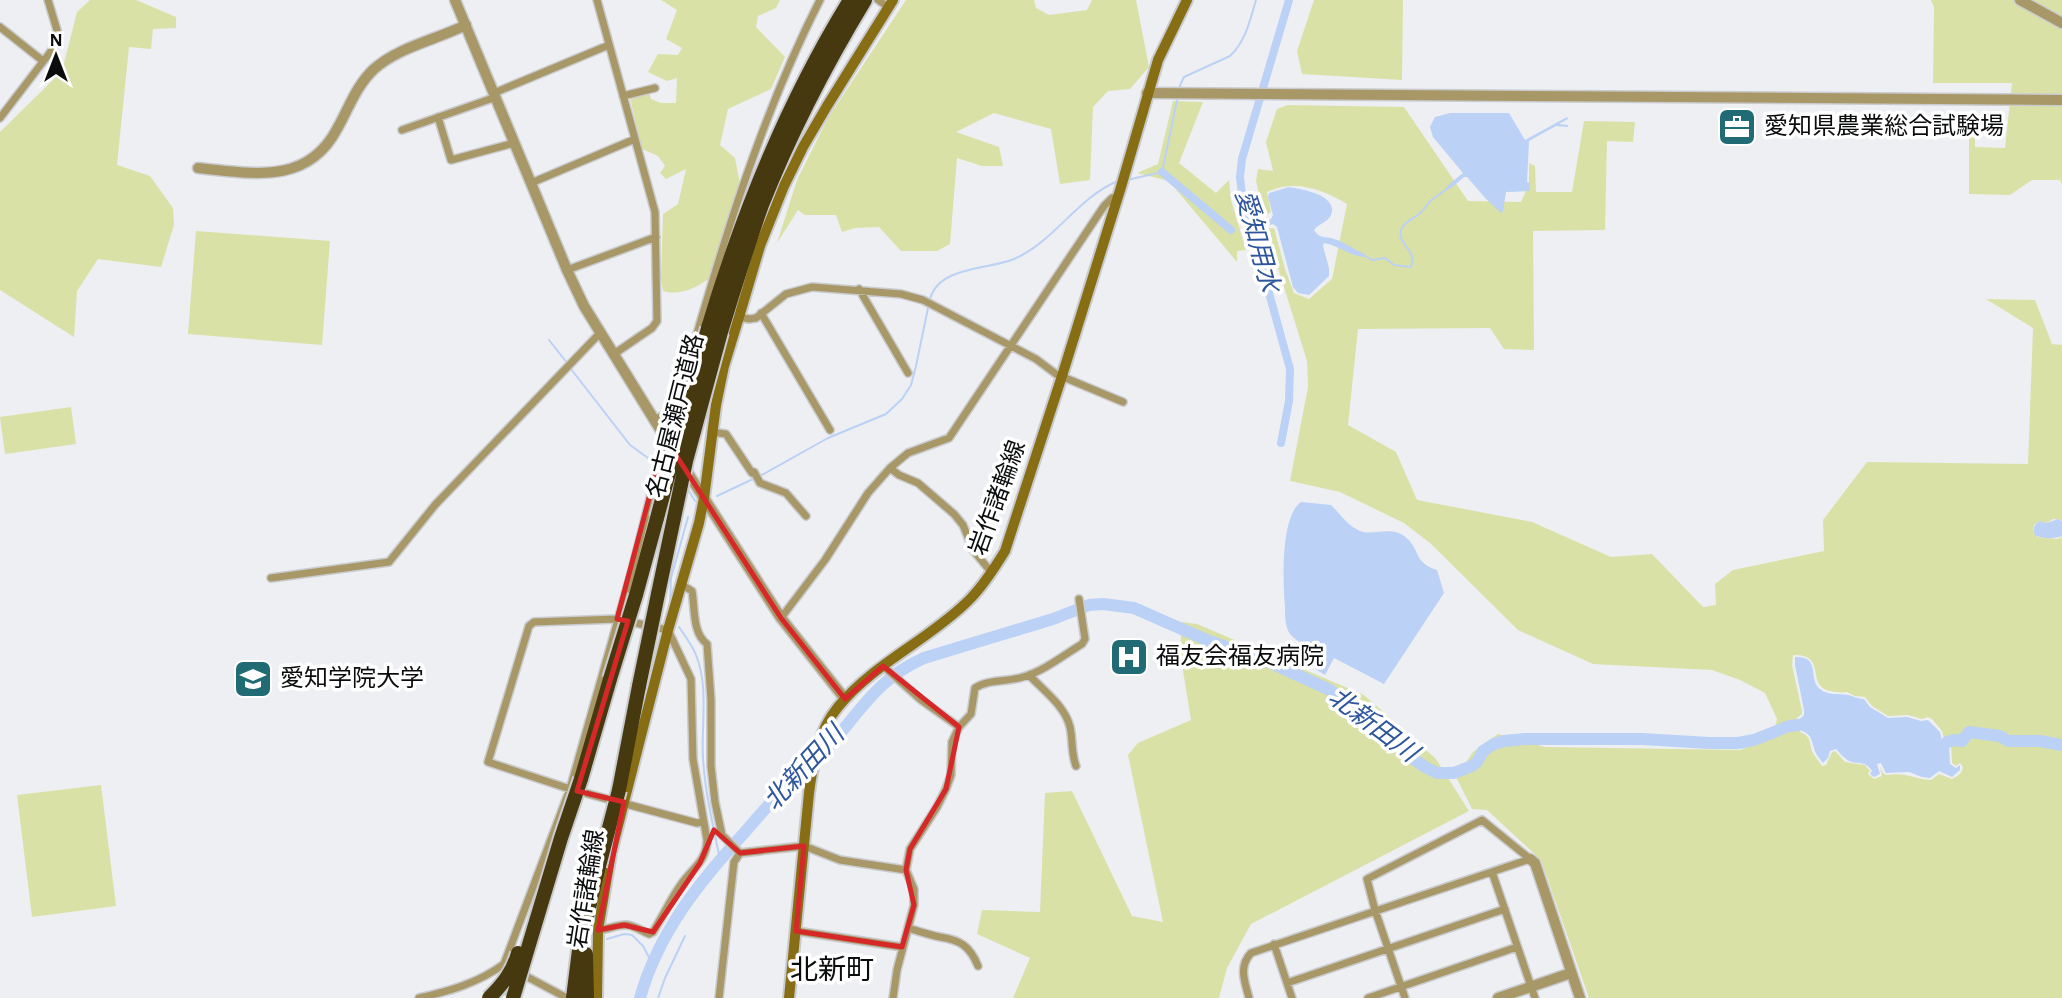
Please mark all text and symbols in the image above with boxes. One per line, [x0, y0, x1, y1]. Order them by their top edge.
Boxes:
north arrow [21, 21, 91, 91]
text: N [49, 31, 63, 50]
office icon: 愛知県農業総合試験場 [1716, 106, 1758, 148]
place label: 愛知県農業総合試験場 [1764, 113, 2004, 139]
water label: 愛知用水 [1231, 187, 1285, 297]
street label: 名古屋瀬戸道路 [642, 331, 708, 500]
street label: 岩作諸輪線 [964, 437, 1030, 558]
hospital icon: 福友会福友病院 [1108, 636, 1150, 678]
place label: 福友会福友病院 [1156, 643, 1324, 669]
school or university icon: 愛知学院大学 [232, 658, 274, 700]
place label: 愛知学院大学 [280, 665, 424, 691]
water label: 北新田川 [1324, 683, 1425, 768]
water label: 北新田川 [758, 718, 851, 815]
street label: 岩作諸輪線 [564, 828, 608, 950]
district label: 北新町 [790, 955, 874, 985]

